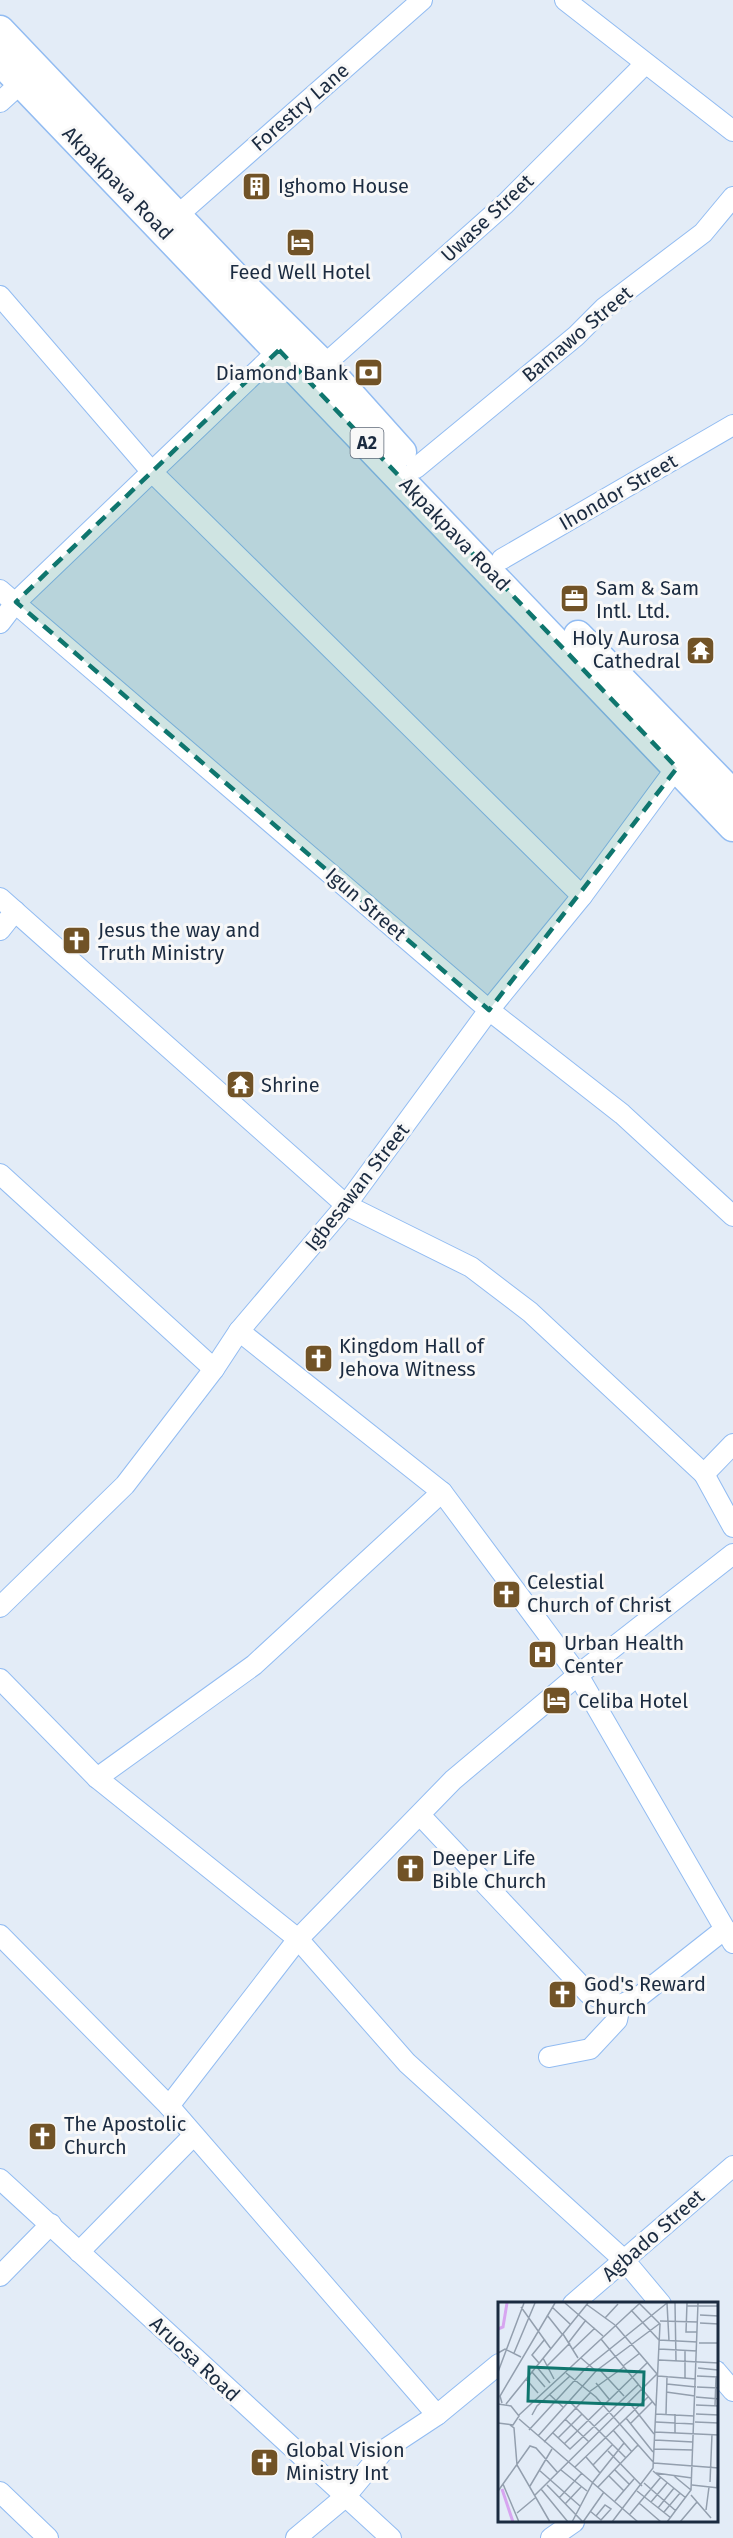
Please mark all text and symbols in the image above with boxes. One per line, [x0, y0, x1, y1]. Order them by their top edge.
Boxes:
street label: Forestry Lane [246, 58, 354, 156]
street label: Akpakpava Road [58, 121, 178, 245]
street label: Uwase Street [436, 169, 539, 267]
building icon: Ighomo House [241, 170, 273, 202]
place label: Ighomo House [278, 174, 409, 198]
hotel icon: Feed Well Hotel [284, 226, 316, 258]
place label: Feed Well Hotel [229, 260, 371, 284]
street label: Bamawo Street [517, 280, 638, 387]
bank icon: Diamond Bank [353, 357, 385, 389]
place label: Diamond Bank [216, 361, 349, 385]
road number: A2 [350, 428, 384, 458]
street label: Ihondor Street [555, 448, 682, 535]
street label: Akpakpava Road [395, 472, 515, 596]
place label: Sam & Sam Intl. Ltd. [596, 576, 699, 623]
office icon: Sam & Sam Intl. Ltd. [559, 583, 591, 615]
place label: Holy Aurosa Cathedral [572, 626, 680, 673]
temple icon: Holy Aurosa Cathedral [685, 634, 717, 666]
street label: Igun Street [321, 862, 412, 946]
place label: Jesus the way and Truth Ministry [98, 918, 260, 965]
church icon: Jesus the way and Truth Ministry [61, 925, 93, 957]
temple icon: Shrine [224, 1069, 256, 1101]
place label: Shrine [261, 1073, 320, 1097]
street label: Igbesawan Street [300, 1118, 415, 1256]
place label: Kingdom Hall of Jehova Witness [339, 1334, 485, 1381]
church icon: Kingdom Hall of Jehova Witness [302, 1342, 334, 1374]
place label: Celestial Church of Christ [527, 1570, 672, 1617]
church icon: Celestial Church of Christ [490, 1578, 522, 1610]
place label: Urban Health Center [564, 1631, 684, 1678]
hospital icon: Urban Health Center [527, 1639, 559, 1671]
hotel icon: Celiba Hotel [541, 1685, 573, 1717]
place label: Celiba Hotel [578, 1689, 688, 1713]
place label: Deeper Life Bible Church [432, 1846, 546, 1893]
church icon: Deeper Life Bible Church [395, 1853, 427, 1885]
place label: God's Reward Church [584, 1972, 706, 2019]
church icon: God's Reward Church [547, 1979, 579, 2011]
place label: The Apostolic Church [64, 2112, 186, 2159]
church icon: The Apostolic Church [27, 2120, 59, 2152]
street label: Agbado Street [597, 2184, 710, 2286]
inset map [498, 2302, 718, 2523]
street label: Aruosa Road [145, 2311, 245, 2407]
place label: Global Vision Ministry Int [286, 2438, 405, 2485]
church icon: Global Vision Ministry Int [249, 2446, 281, 2478]

